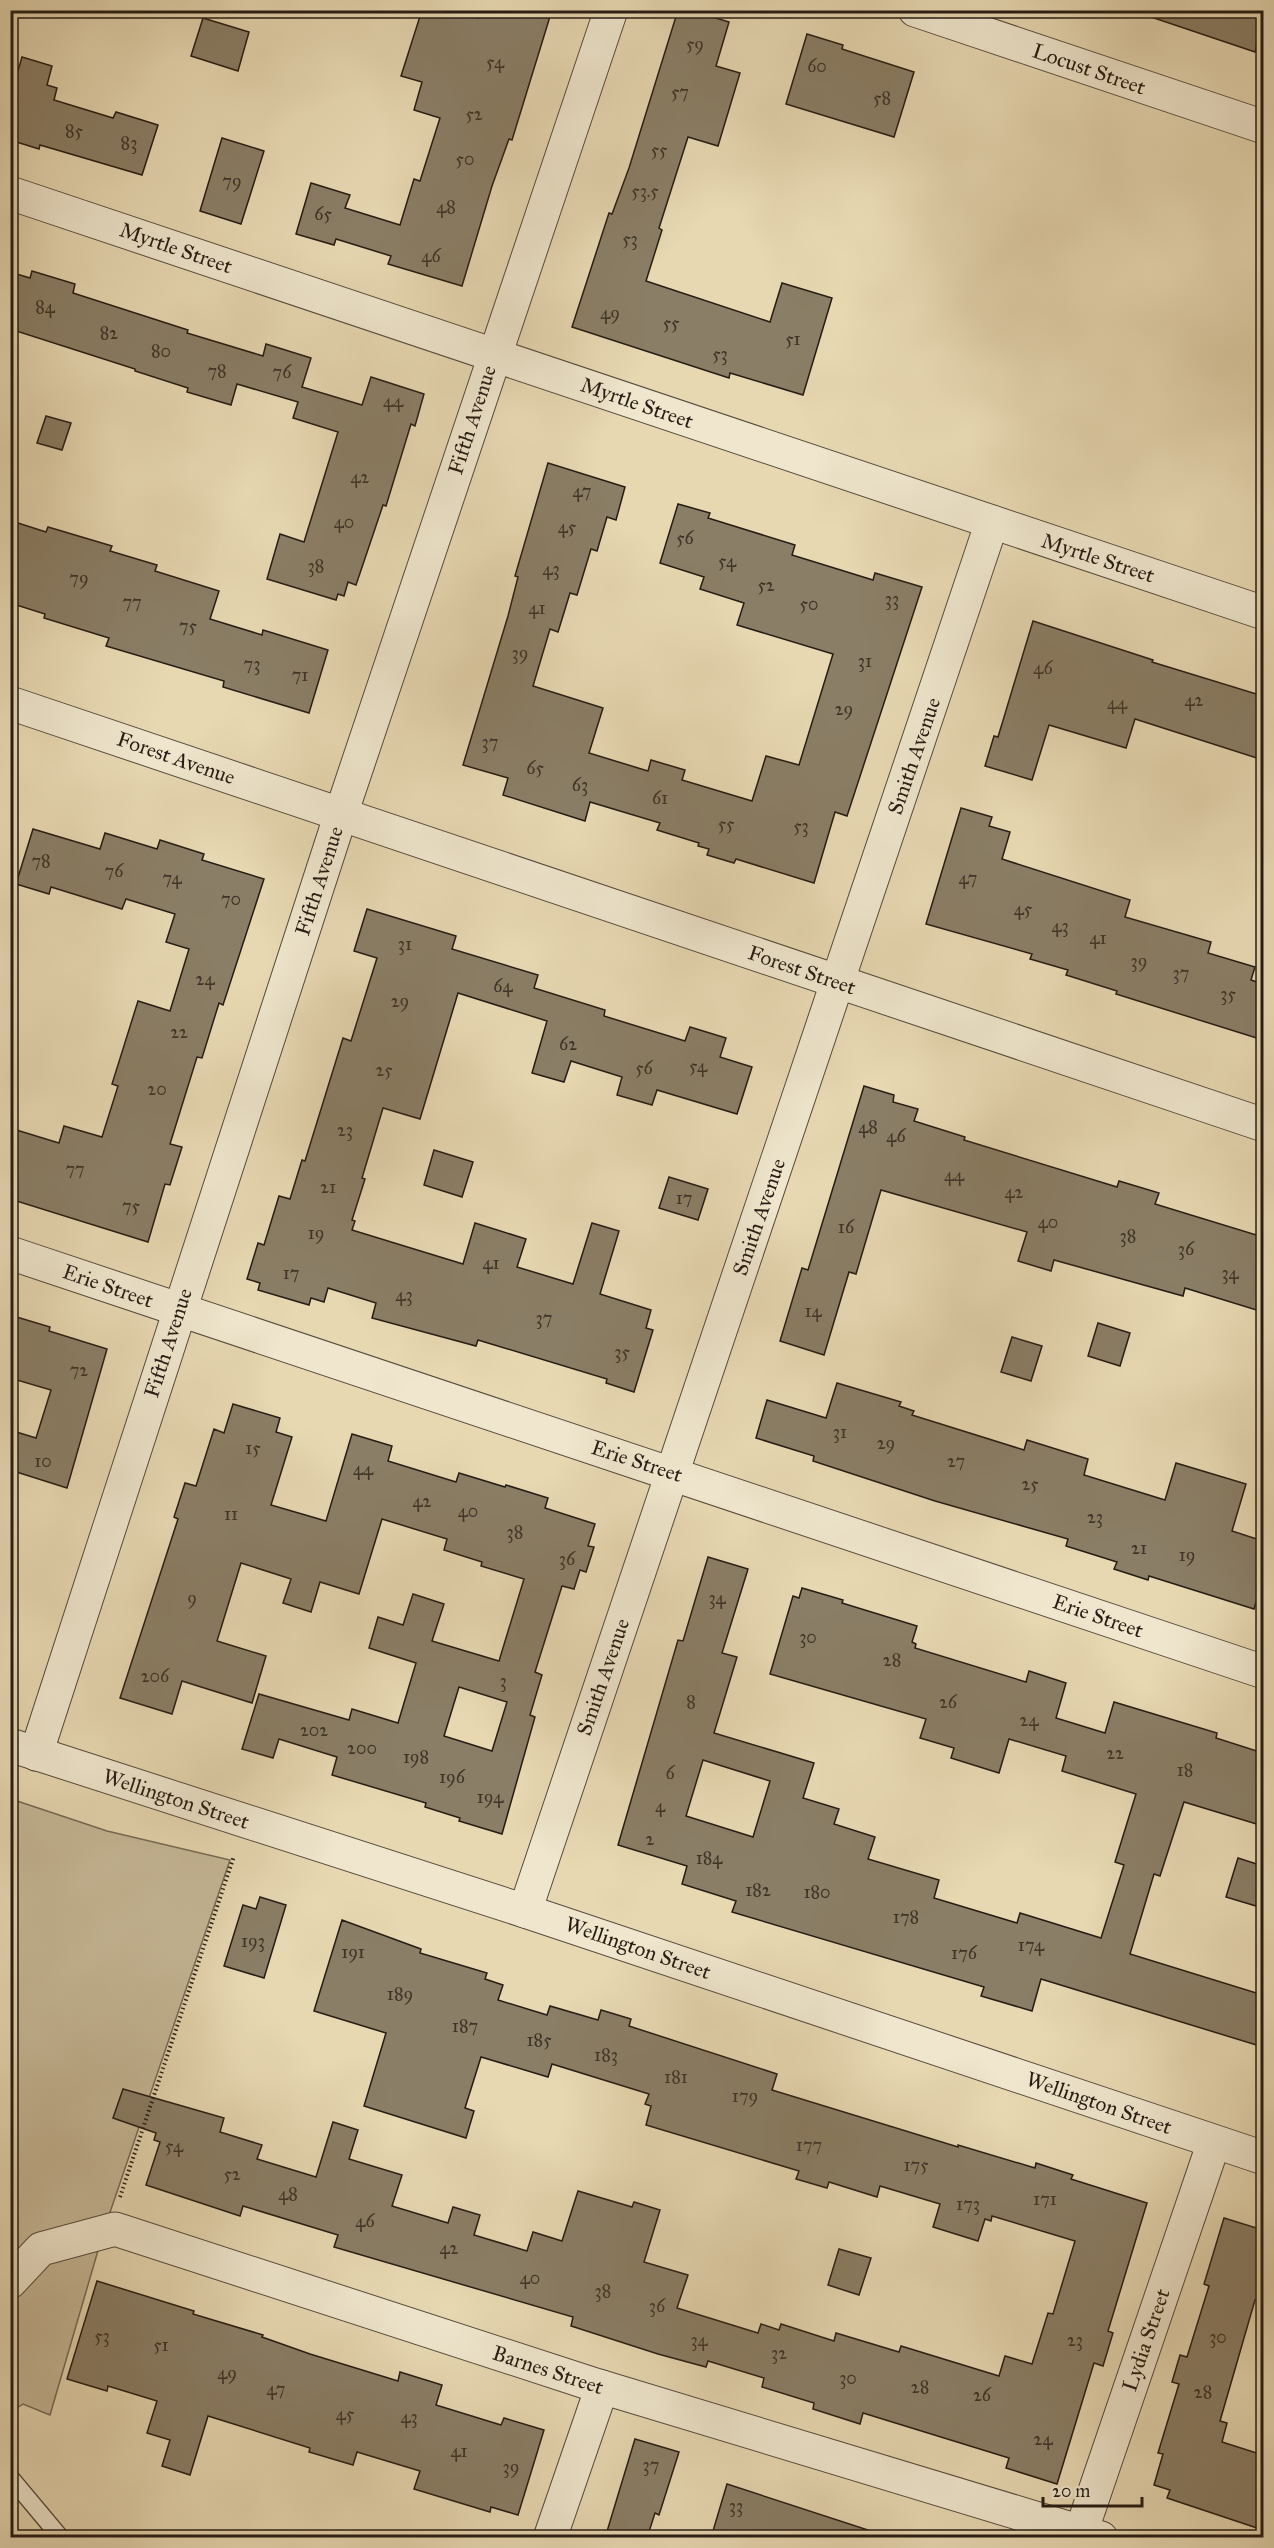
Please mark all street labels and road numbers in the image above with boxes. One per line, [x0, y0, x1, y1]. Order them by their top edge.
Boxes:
street label: Locust Street [1029, 37, 1150, 101]
street label: Myrtle Street [116, 217, 236, 280]
street label: Fifth Avenue [442, 362, 502, 478]
street label: Myrtle Street [577, 372, 697, 435]
street label: Myrtle Street [1038, 528, 1158, 589]
street label: Smith Avenue [882, 694, 946, 818]
street label: Forest Avenue [114, 726, 239, 790]
street label: Fifth Avenue [289, 823, 349, 939]
street label: Forest Street [745, 939, 860, 1001]
street label: Smith Avenue [727, 1155, 791, 1279]
street label: Erie Street [59, 1258, 157, 1314]
street label: Fifth Avenue [138, 1285, 198, 1401]
street label: Erie Street [588, 1434, 686, 1488]
street label: Erie Street [1049, 1588, 1147, 1644]
street label: Smith Avenue [571, 1615, 635, 1739]
street label: Wellington Street [100, 1763, 253, 1835]
street label: Wellington Street [562, 1911, 715, 1985]
street label: Wellington Street [1023, 2066, 1176, 2140]
street label: Lydia Street [1116, 2285, 1176, 2395]
street label: Barnes Street [489, 2340, 607, 2400]

